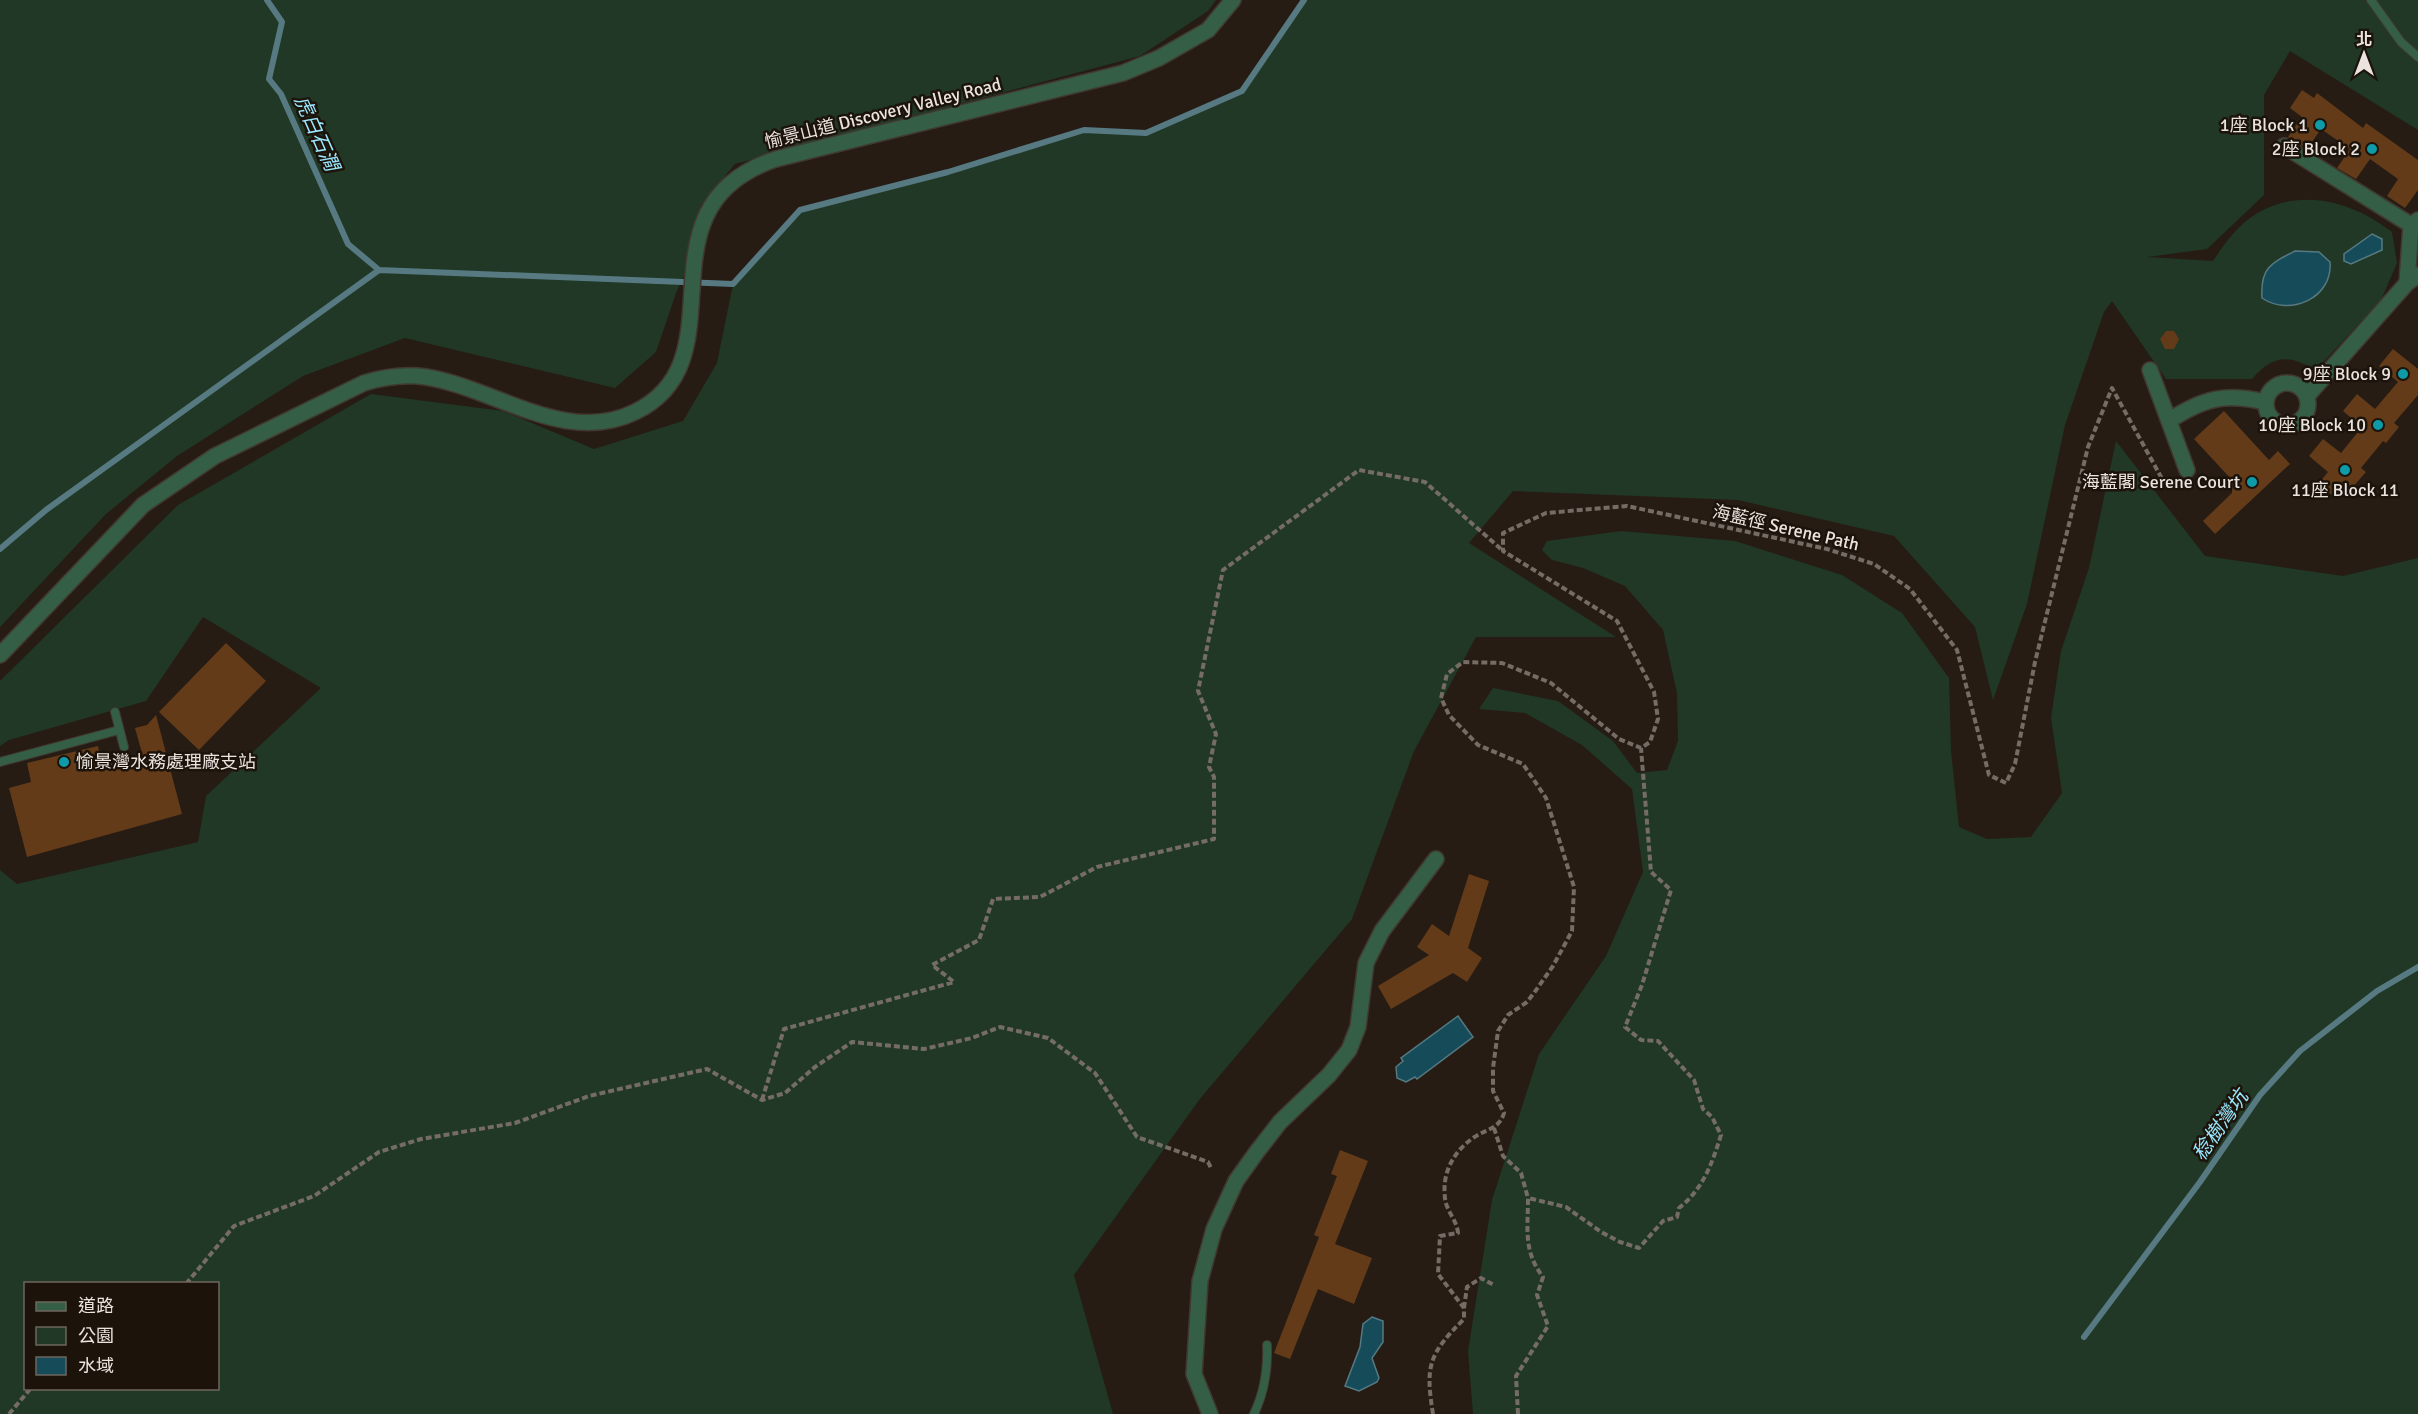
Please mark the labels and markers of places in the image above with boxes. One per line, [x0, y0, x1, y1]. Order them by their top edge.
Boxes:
place label: 1座 Block 1 [2220, 114, 2308, 136]
marker: 1座 Block 1 [2313, 118, 2327, 132]
place label: 2座 Block 2 [2272, 138, 2360, 160]
marker: 2座 Block 2 [2365, 142, 2379, 156]
place label: 9座 Block 9 [2303, 363, 2391, 385]
marker: 9座 Block 9 [2396, 367, 2410, 381]
place label: 10座 Block 10 [2258, 414, 2366, 436]
marker: 10座 Block 10 [2371, 418, 2385, 432]
marker: 11座 Block 11 [2338, 463, 2352, 477]
place label: 海藍閣 Serene Court [2082, 471, 2240, 493]
marker: 海藍閣 Serene Court [2245, 475, 2259, 489]
place label: 11座 Block 11 [2291, 479, 2399, 501]
place label: 愉景灣水務處理廠支站 [76, 751, 256, 773]
marker: 愉景灣水務處理廠支站 [57, 755, 71, 769]

